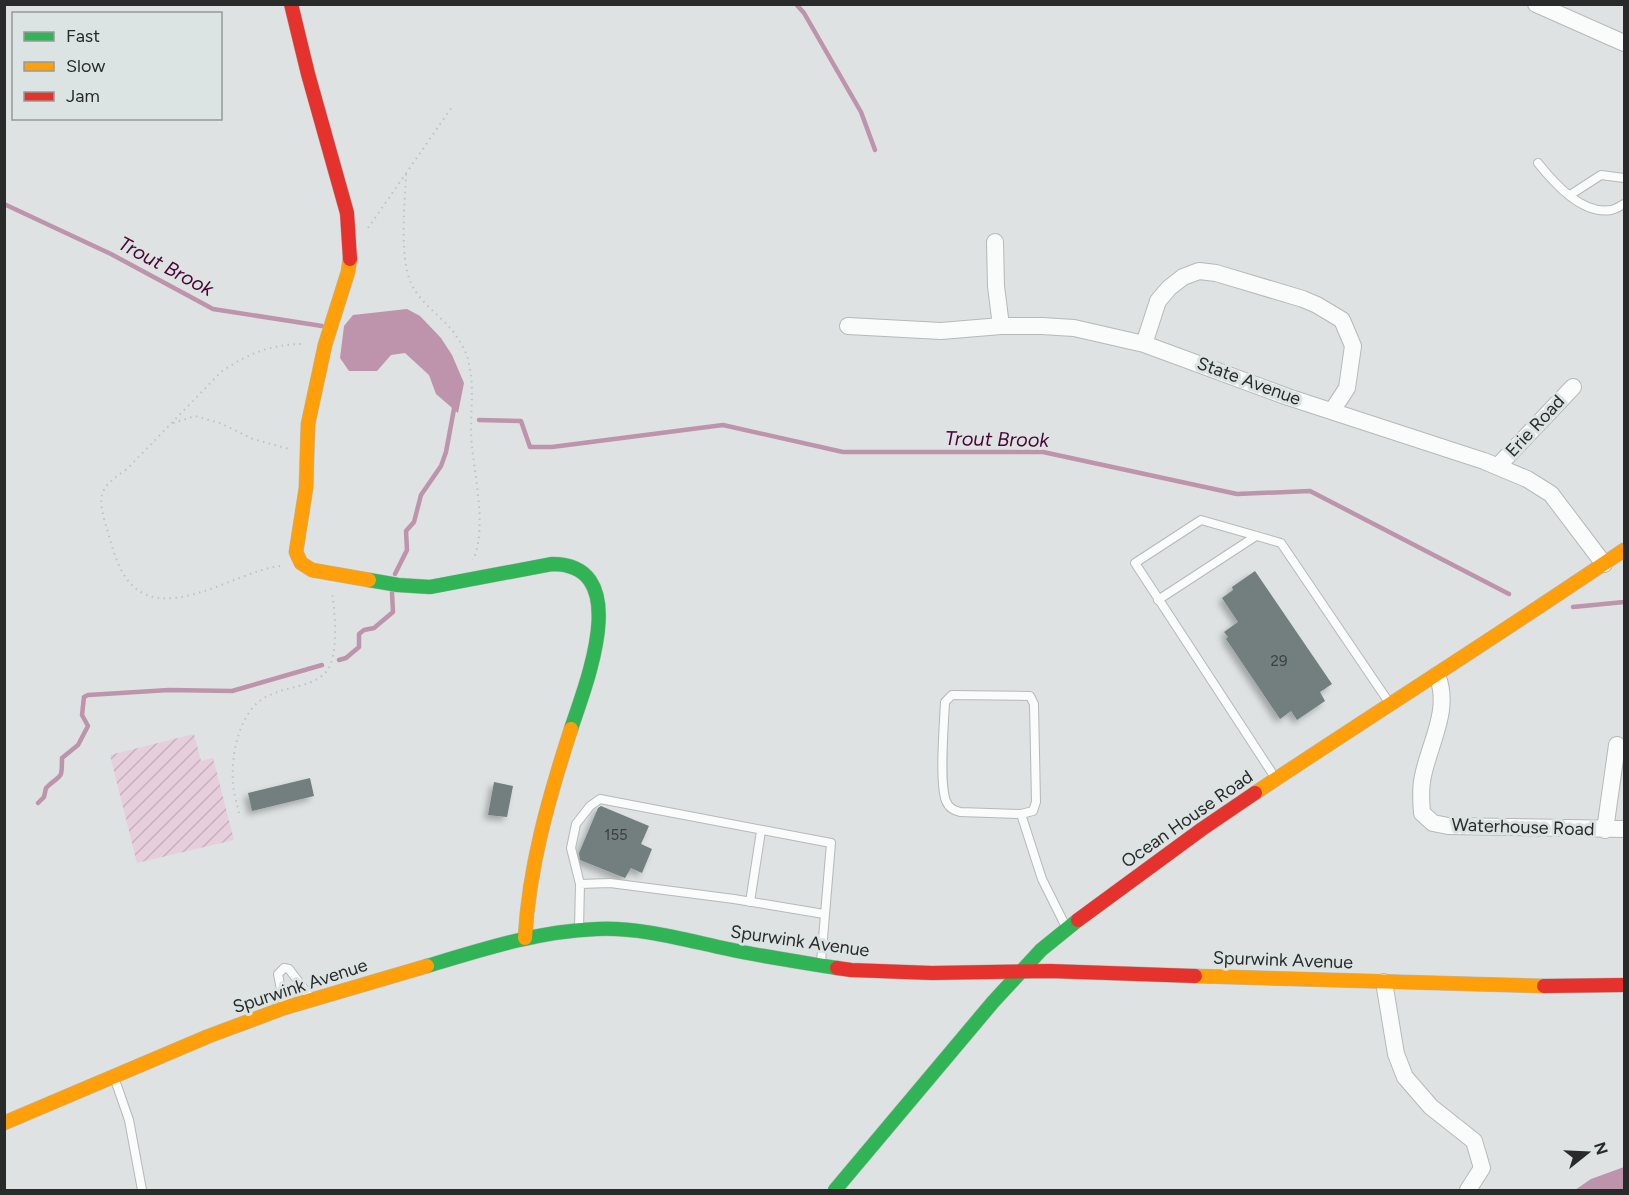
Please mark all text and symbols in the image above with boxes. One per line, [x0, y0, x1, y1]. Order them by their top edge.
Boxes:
legend [12, 12, 222, 120]
text: Fast [66, 25, 100, 47]
text: Slow [66, 55, 105, 77]
text: Jam [66, 85, 100, 107]
water label: Trout Brook [114, 231, 219, 302]
street label: State Avenue [1194, 352, 1304, 410]
street label: Erie Road [1501, 390, 1569, 462]
water label: Trout Brook [945, 426, 1051, 452]
house number: 29 [1271, 652, 1287, 670]
street label: Ocean House Road [1117, 765, 1257, 873]
street label: Waterhouse Road [1451, 814, 1595, 840]
house number: 155 [604, 826, 628, 844]
street label: Spurwink Avenue [729, 920, 871, 962]
street label: Spurwink Avenue [1213, 947, 1354, 973]
street label: Spurwink Avenue [230, 954, 370, 1018]
north arrow [1557, 1123, 1617, 1183]
text: N [1590, 1140, 1612, 1157]

